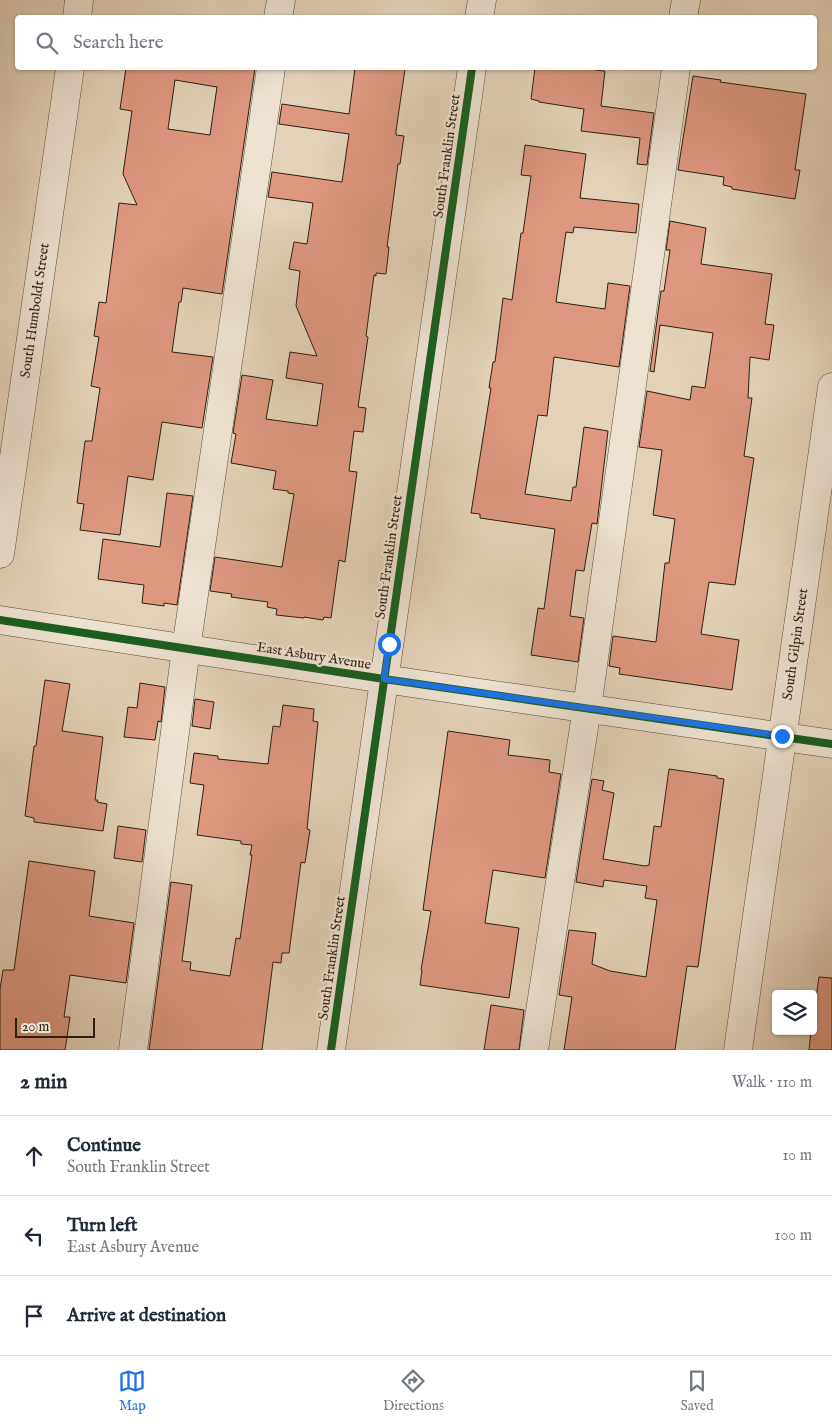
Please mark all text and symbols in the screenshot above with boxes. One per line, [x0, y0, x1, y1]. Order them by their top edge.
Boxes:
search box [15, 15, 817, 70]
icon: search [33, 29, 61, 57]
text: Search here [73, 31, 164, 55]
street label: South Franklin Street [429, 93, 465, 219]
street label: South Humboldt Street [16, 242, 54, 379]
street label: South Franklin Street [371, 494, 407, 620]
street label: South Gilpin Street [779, 587, 812, 701]
route start [378, 633, 401, 656]
street label: East Asbury Avenue [256, 638, 373, 674]
route end [771, 725, 794, 748]
street label: South Franklin Street [314, 895, 350, 1021]
map controls [772, 990, 817, 1035]
button: layers [772, 990, 817, 1035]
scale bar [15, 1015, 95, 1038]
text: 20 m [22, 1018, 49, 1036]
text: 2 min [20, 1069, 67, 1096]
text: Walk · 110 m [732, 1073, 812, 1093]
text: Continue [67, 1134, 141, 1158]
icon: ahead [20, 1142, 48, 1170]
text: 10 m [782, 1146, 812, 1166]
text: South Franklin Street [67, 1158, 210, 1178]
text: Turn left [67, 1214, 138, 1238]
icon: left [20, 1222, 48, 1250]
text: 100 m [775, 1226, 812, 1246]
text: East Asbury Avenue [67, 1238, 199, 1258]
icon: arrive [20, 1302, 48, 1330]
text: Arrive at destination [67, 1304, 226, 1328]
tab: Map [118, 1367, 146, 1415]
tab: Directions [383, 1367, 444, 1415]
tab: Saved [681, 1367, 714, 1415]

